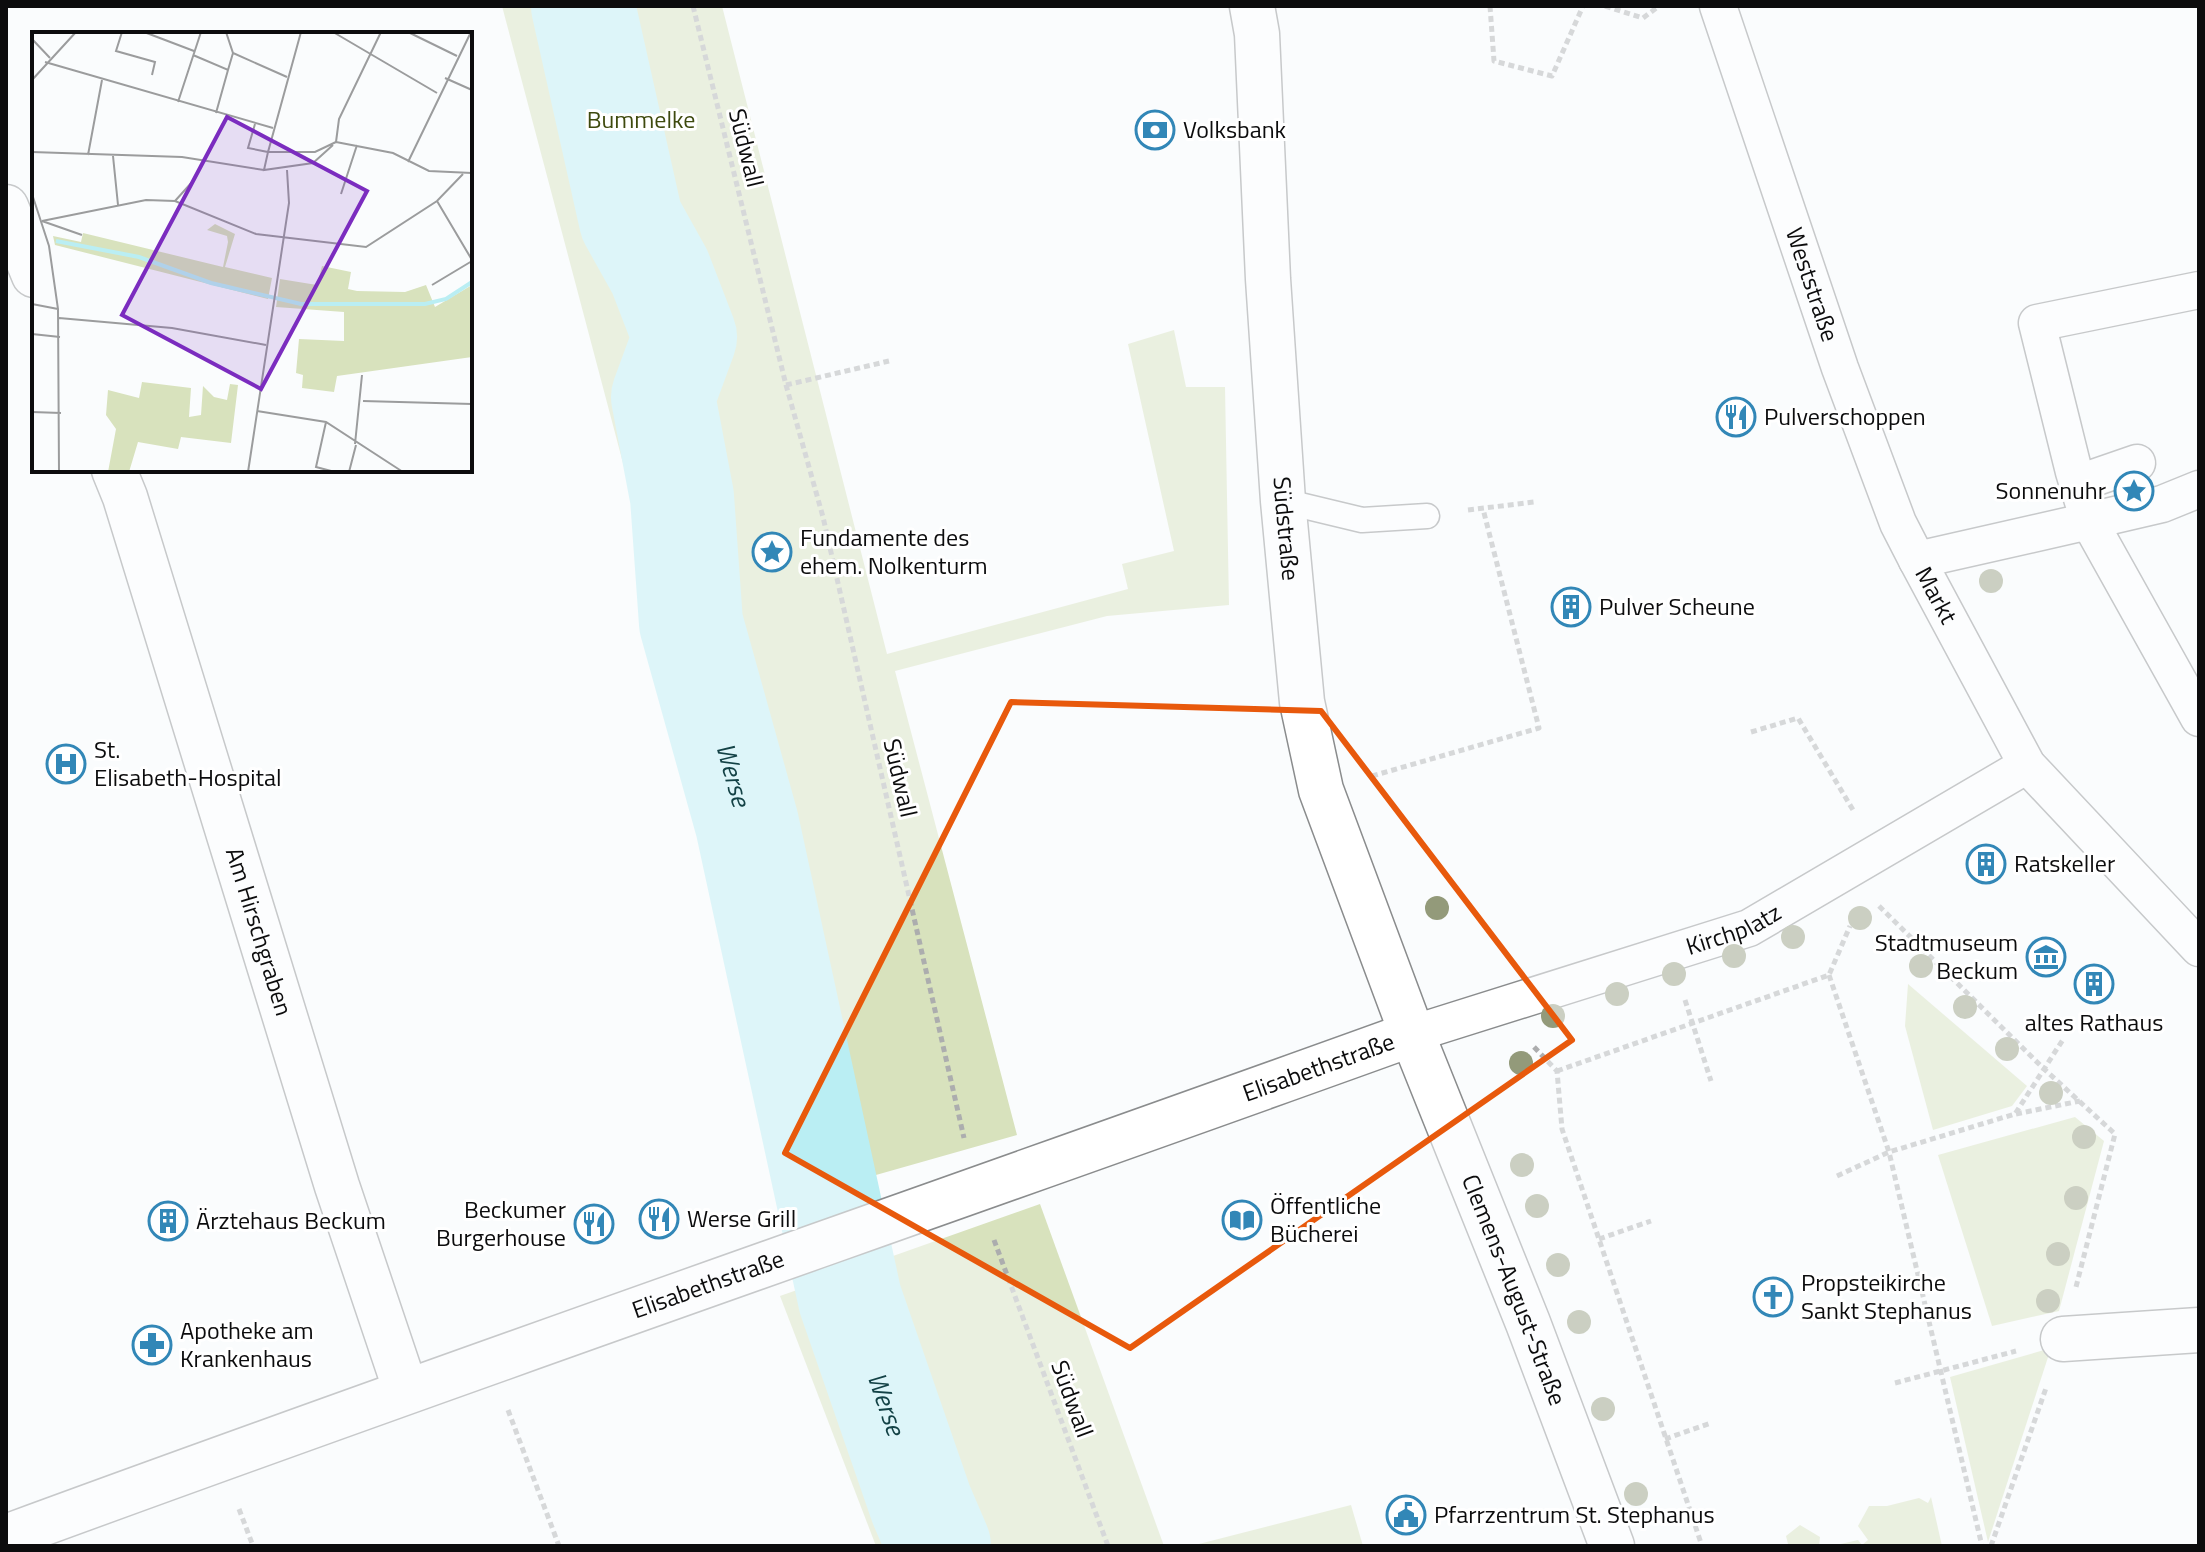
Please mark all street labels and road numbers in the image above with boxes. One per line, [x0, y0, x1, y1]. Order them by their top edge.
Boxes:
street label: Südwall [720, 105, 774, 191]
street label: Weststraße [1777, 222, 1849, 346]
street label: Südstraße [1264, 475, 1309, 582]
street label: Markt [1907, 560, 1967, 630]
street label: Südwall [874, 735, 927, 821]
street label: Am Hirschgraben [217, 843, 303, 1020]
street label: Kirchplatz [1681, 894, 1788, 964]
street label: Elisabethstraße [1237, 1023, 1399, 1110]
street label: Clemens-August-Straße [1453, 1169, 1576, 1410]
street label: Elisabethstraße [627, 1240, 789, 1327]
street label: Südwall [1042, 1355, 1103, 1442]

